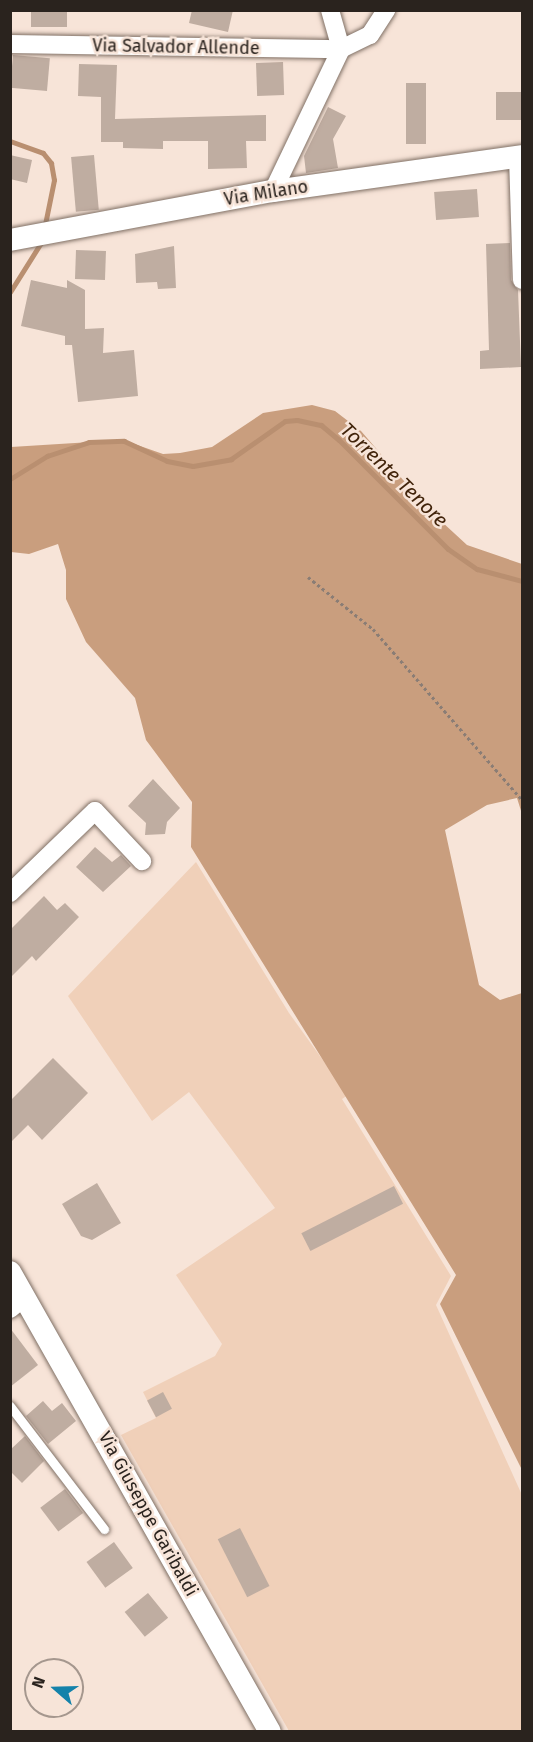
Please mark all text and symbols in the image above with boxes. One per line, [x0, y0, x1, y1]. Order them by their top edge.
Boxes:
street label: Via Salvador Allende [92, 35, 260, 59]
street label: Via Milano [222, 176, 310, 210]
water label: Torrente Tenore [336, 418, 452, 532]
street label: Via Giuseppe Garibaldi [94, 1428, 202, 1600]
north arrow [24, 1658, 84, 1718]
text: N [28, 1674, 49, 1691]

